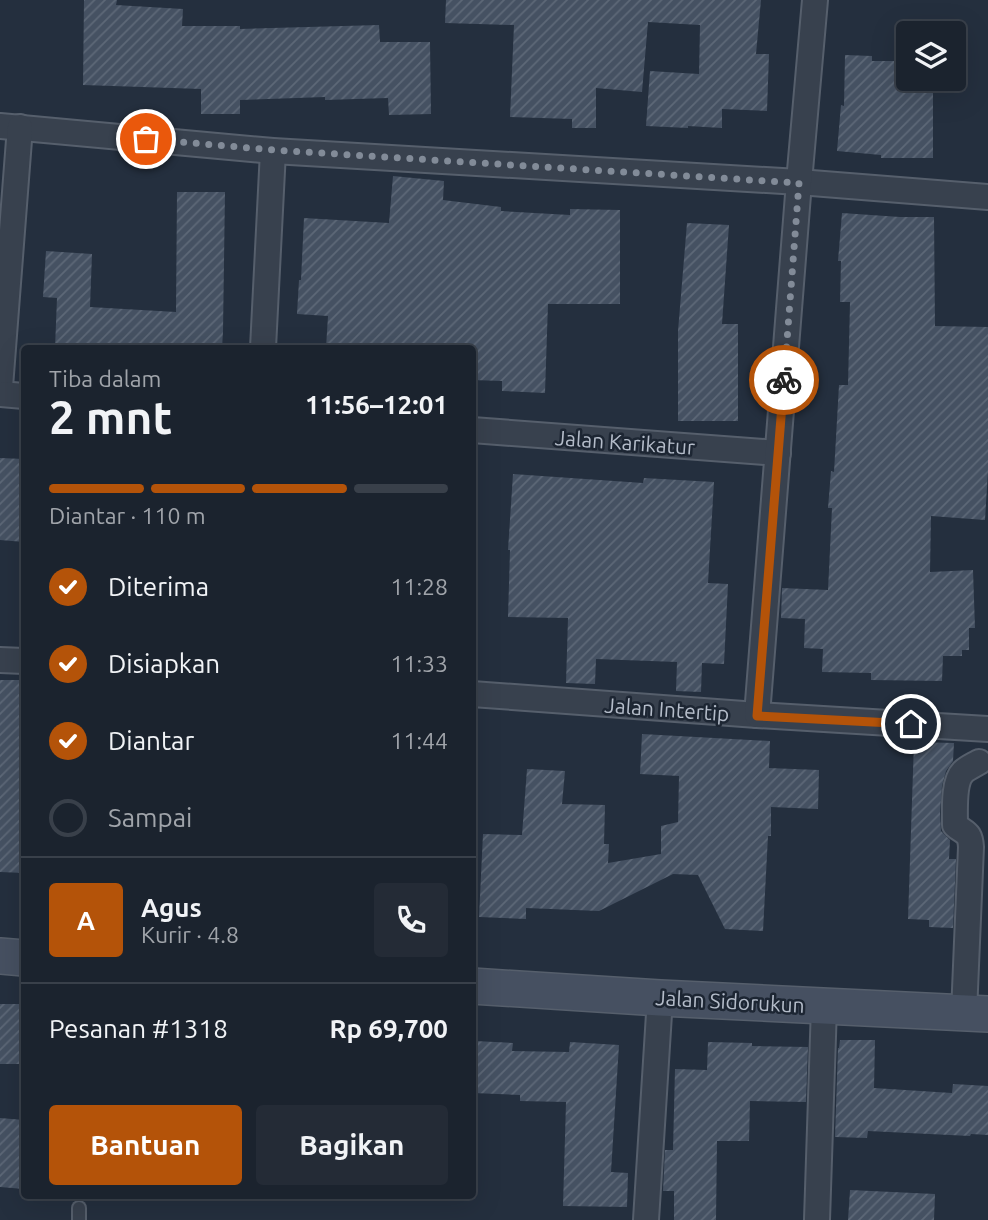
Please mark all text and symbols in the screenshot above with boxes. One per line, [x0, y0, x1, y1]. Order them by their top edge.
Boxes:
map controls [896, 21, 966, 91]
button: layers [896, 21, 966, 91]
pin [116, 109, 176, 169]
icon: bag [127, 120, 165, 158]
courier [749, 345, 819, 415]
icon: bike [765, 361, 803, 399]
text: Tiba dalam [49, 366, 161, 391]
text: 11:56–12:01 [305, 390, 448, 419]
text: 2 mnt [49, 391, 172, 443]
street label: Jalan Karikatur [554, 425, 696, 459]
text: Diantar · 110 m [49, 503, 206, 528]
icon: check [49, 568, 87, 606]
text: Diterima [108, 572, 209, 601]
text: 11:28 [390, 574, 448, 599]
icon: check [49, 645, 87, 683]
text: Disiapkan [108, 649, 220, 678]
text: 11:33 [390, 651, 448, 676]
street label: Jalan Intertip [604, 693, 730, 725]
pin [881, 694, 941, 754]
icon: home [892, 705, 930, 743]
icon: check [49, 722, 87, 760]
text: Diantar [108, 726, 194, 755]
text: 11:44 [390, 728, 448, 753]
text: Sampai [108, 803, 192, 832]
button: phone [374, 883, 448, 957]
text: Agus [141, 893, 202, 922]
text: A [77, 906, 95, 935]
text: Kurir · 4.8 [141, 922, 239, 947]
street label: Jalan Sidorukun [655, 985, 805, 1017]
text: Pesanan #1318 [49, 1014, 228, 1043]
text: Rp 69,700 [329, 1014, 448, 1043]
button: Bantuan [49, 1105, 242, 1185]
button: Bagikan [256, 1105, 448, 1185]

